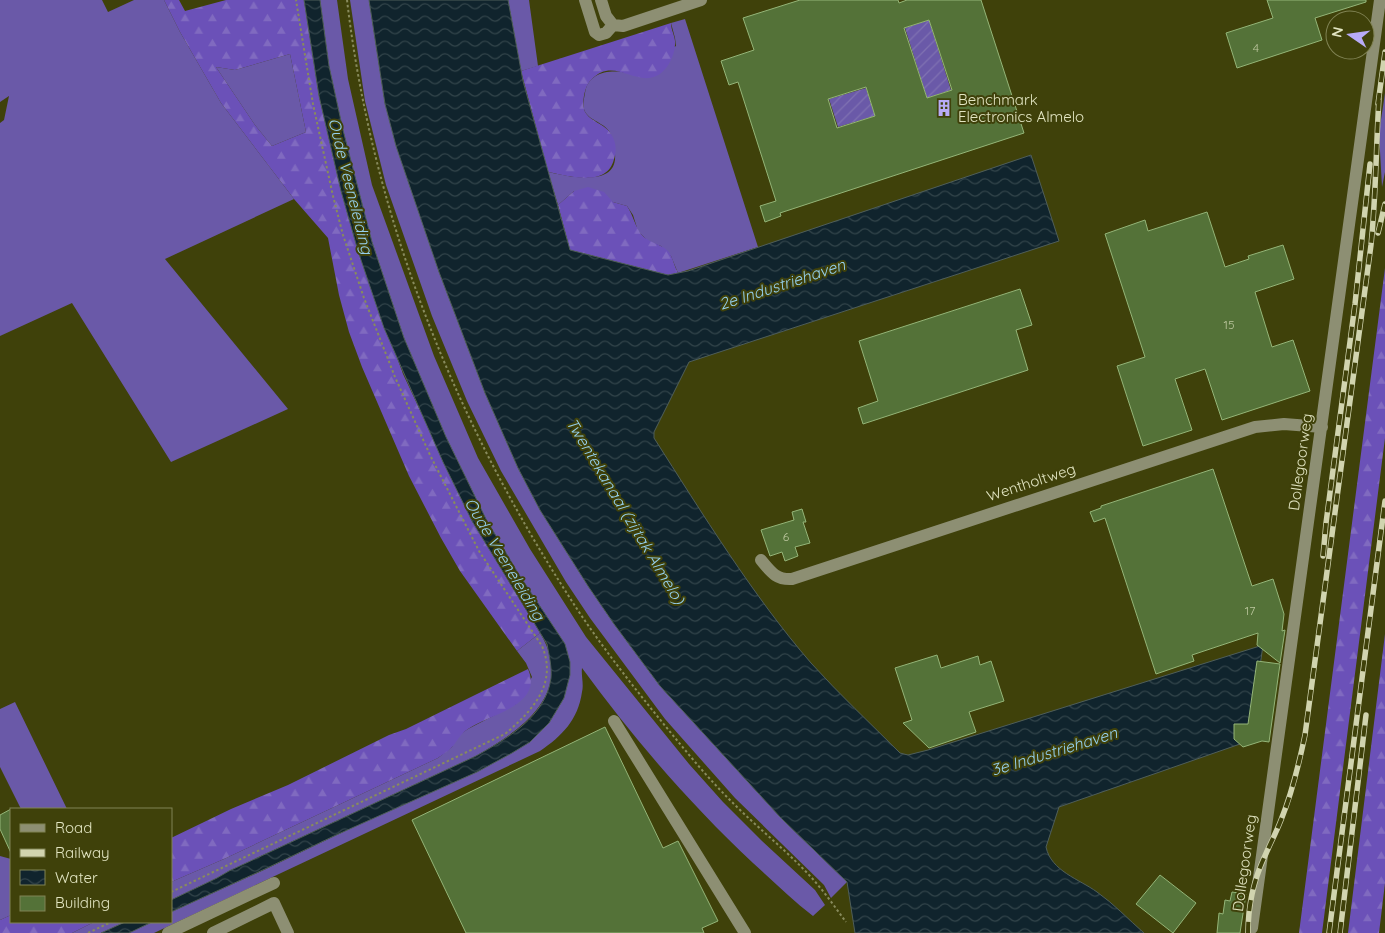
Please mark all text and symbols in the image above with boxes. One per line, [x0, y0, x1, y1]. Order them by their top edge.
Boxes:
north arrow [1325, 10, 1375, 60]
text: N [1327, 25, 1347, 39]
house number: 4 [1253, 40, 1259, 55]
place label: Benchmark Electronics Almelo [958, 90, 1084, 126]
building icon: Benchmark Electronics Almelo [934, 98, 954, 118]
water label: Oude Veeneleiding [324, 116, 378, 257]
water label: 2e Industriehaven [716, 254, 848, 314]
house number: 15 [1224, 317, 1234, 332]
street label: Dollegoorweg [1284, 412, 1316, 512]
water label: Twentekanaal (zijtak Almelo) [562, 414, 690, 609]
street label: Wentholtweg [984, 459, 1078, 505]
water label: Oude Veeneleiding [461, 494, 550, 625]
house number: 6 [783, 529, 790, 544]
house number: 17 [1245, 603, 1255, 618]
water label: 3e Industriehaven [988, 722, 1120, 780]
legend [10, 808, 172, 923]
street label: Dollegoorweg [1228, 813, 1260, 913]
text: Road [55, 818, 92, 837]
text: Railway [55, 843, 110, 862]
text: Water [55, 868, 98, 887]
text: Building [55, 893, 110, 912]

